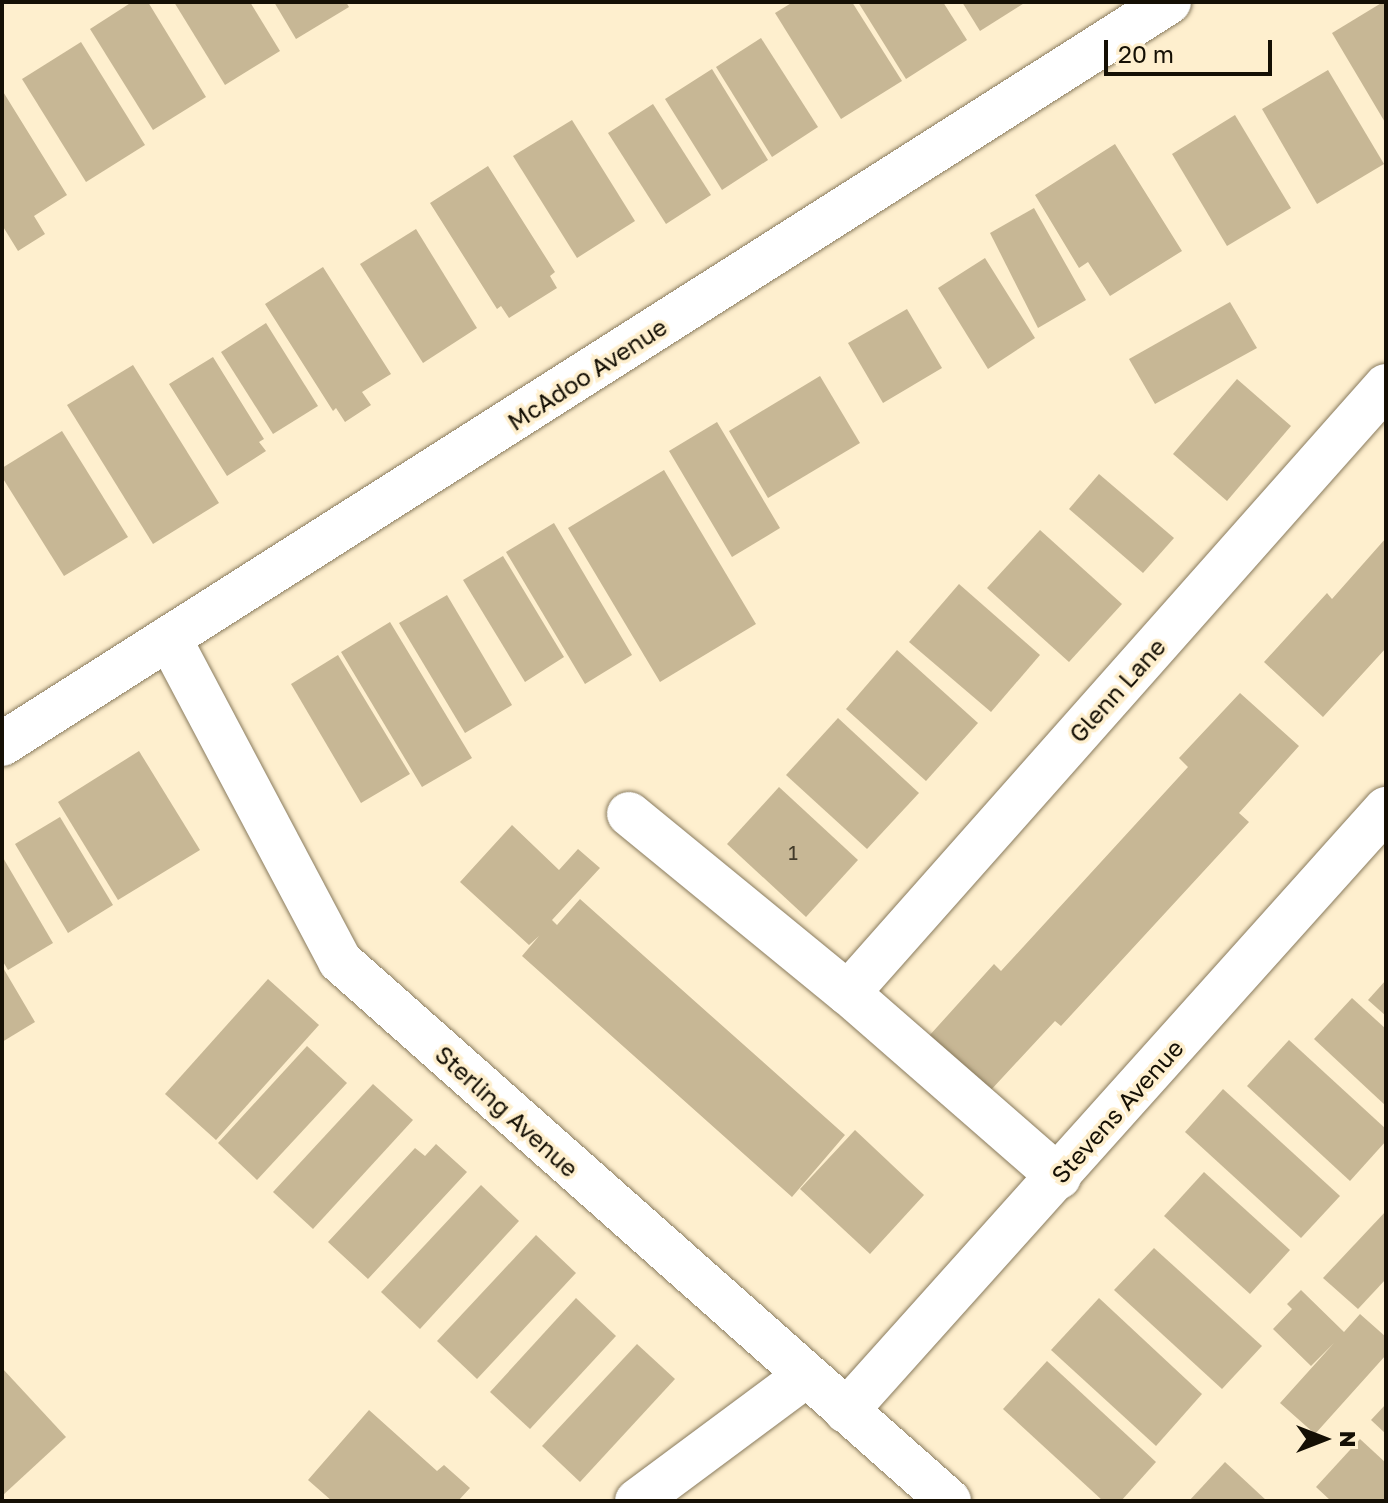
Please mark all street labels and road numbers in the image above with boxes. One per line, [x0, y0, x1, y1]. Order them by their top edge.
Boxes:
street label: McAdoo Avenue [502, 312, 672, 436]
street label: Glenn Lane [1063, 632, 1171, 748]
street label: Stevens Avenue [1045, 1033, 1189, 1189]
street label: Sterling Avenue [430, 1039, 584, 1183]

